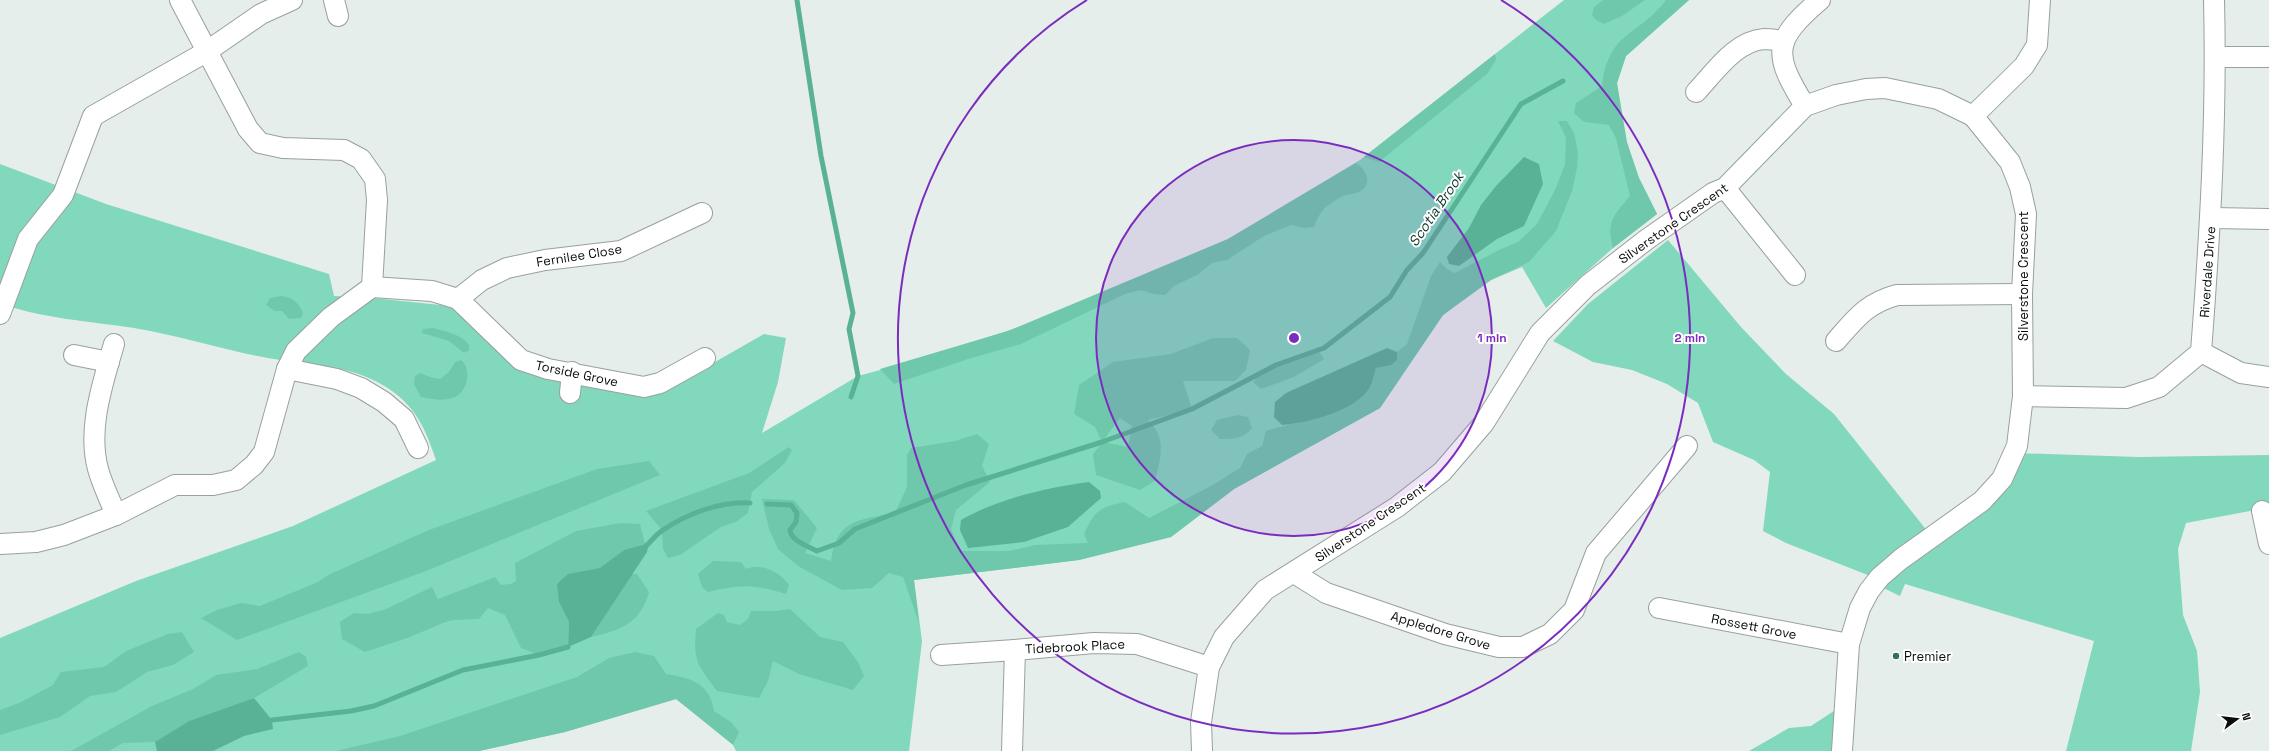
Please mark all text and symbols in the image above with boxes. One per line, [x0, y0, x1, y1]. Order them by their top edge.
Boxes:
water label: Scotia Brook [1405, 167, 1468, 250]
street label: Silverstone Crescent [1615, 179, 1731, 268]
street label: Silverstone Crescent [2015, 211, 2032, 341]
street label: Riverdale Drive [2196, 226, 2219, 318]
street label: Fernilee Close [535, 240, 623, 271]
text: 1 min [1477, 330, 1507, 346]
text: 2 min [1674, 330, 1706, 346]
centre of rings [1287, 331, 1301, 345]
street label: Torside Grove [534, 356, 620, 391]
street label: Silverstone Crescent [1312, 479, 1429, 566]
street label: Appledore Grove [1389, 607, 1493, 654]
street label: Rossett Grove [1710, 610, 1798, 643]
street label: Tidebrook Place [1025, 635, 1125, 658]
place label: Premier [1904, 648, 1951, 665]
marker: Premier [1891, 651, 1901, 661]
north arrow [2217, 699, 2257, 739]
text: N [2239, 711, 2254, 722]

